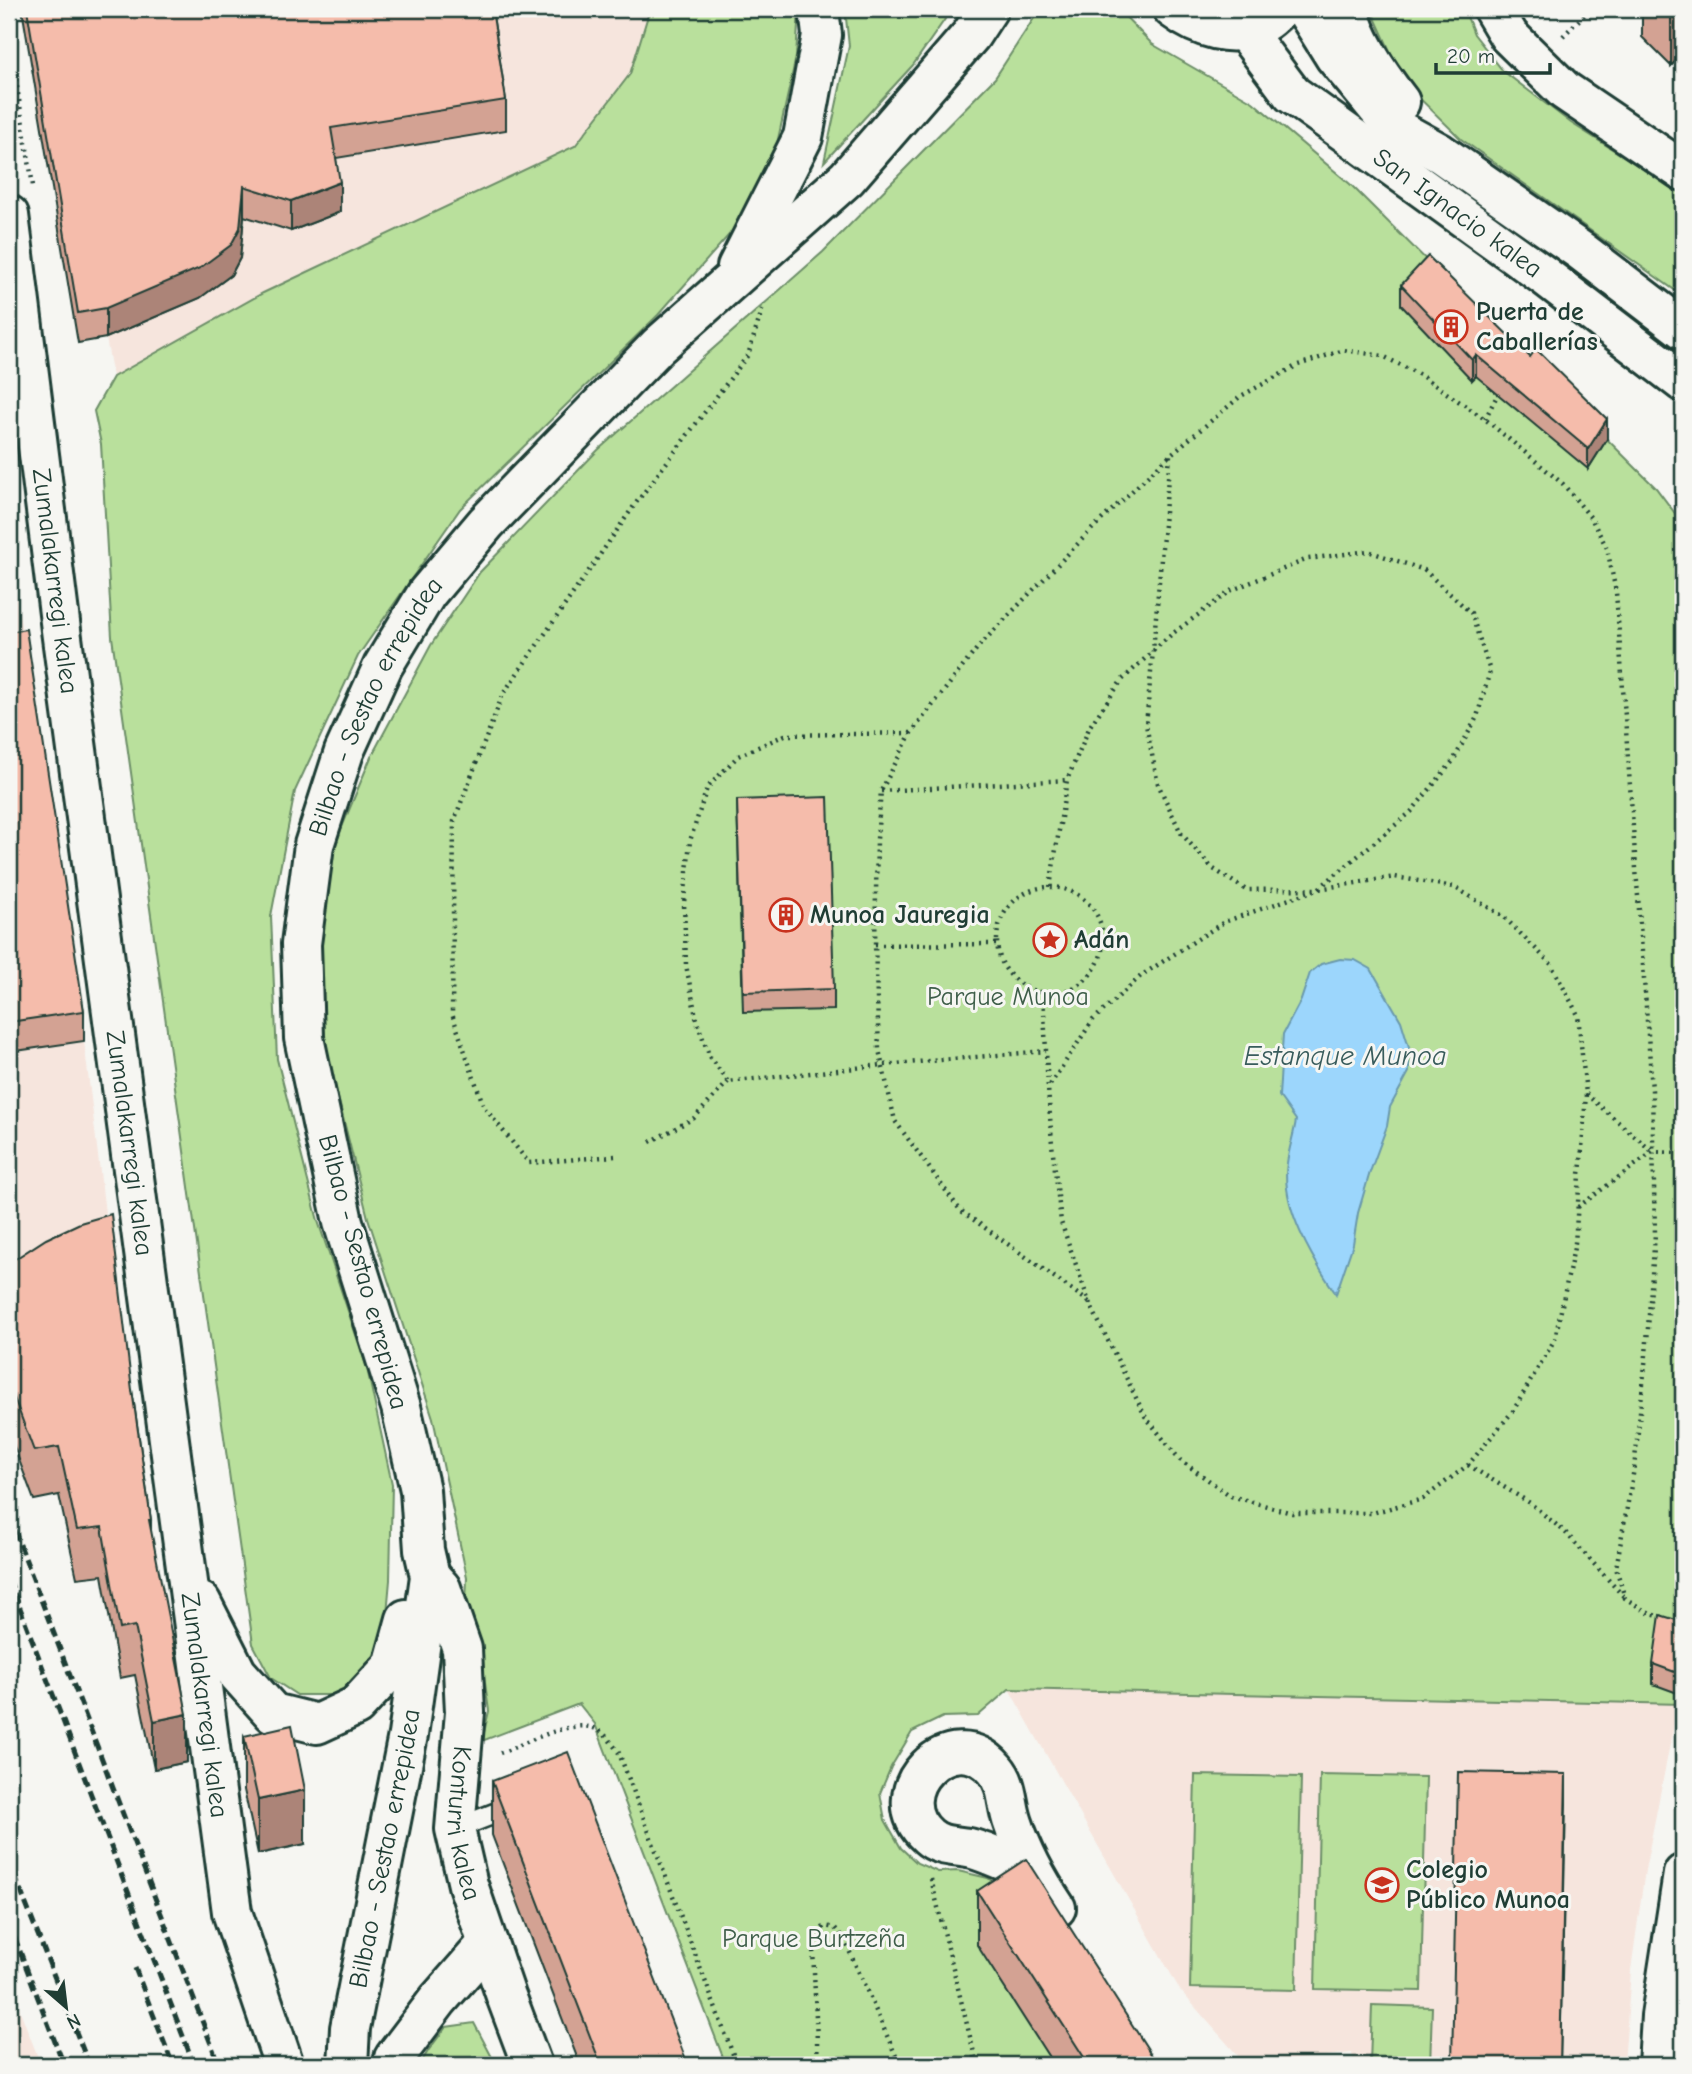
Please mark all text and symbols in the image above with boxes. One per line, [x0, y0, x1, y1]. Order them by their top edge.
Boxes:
scale bar [1436, 32, 1550, 76]
text: 20 m [1447, 44, 1495, 68]
street label: San Ignacio kalea [1367, 142, 1548, 284]
place label: Puerta de Caballerías [1476, 297, 1598, 357]
building icon: Puerta de Caballerías [1432, 308, 1470, 346]
street label: Zumalakarregi kalea [26, 467, 84, 696]
street label: Bilbao - Sestao errepidea [303, 571, 449, 840]
building icon: Munoa Jauregia [767, 896, 805, 934]
place label: Munoa Jauregia [810, 900, 990, 930]
place icon: Adán [1031, 921, 1069, 959]
place label: Adán [1074, 925, 1129, 955]
park label: Parque Munoa [927, 982, 1089, 1012]
street label: Zumalakarregi kalea [100, 1029, 159, 1258]
water label: Estanque Munoa [1244, 1040, 1446, 1072]
street label: Bilbao - Sestao errepidea [312, 1131, 414, 1413]
street label: Zumalakarregi kalea [175, 1591, 234, 1820]
street label: Bilbao - Sestao errepidea [343, 1707, 426, 1991]
street label: Konturri kalea [440, 1745, 487, 1904]
place label: Colegio Público Munoa [1406, 1855, 1570, 1915]
school or university icon: Colegio Público Munoa [1363, 1866, 1401, 1904]
park label: Parque Burtzeña [722, 1924, 906, 1954]
north arrow [32, 1972, 102, 2042]
text: N [63, 2009, 84, 2034]

